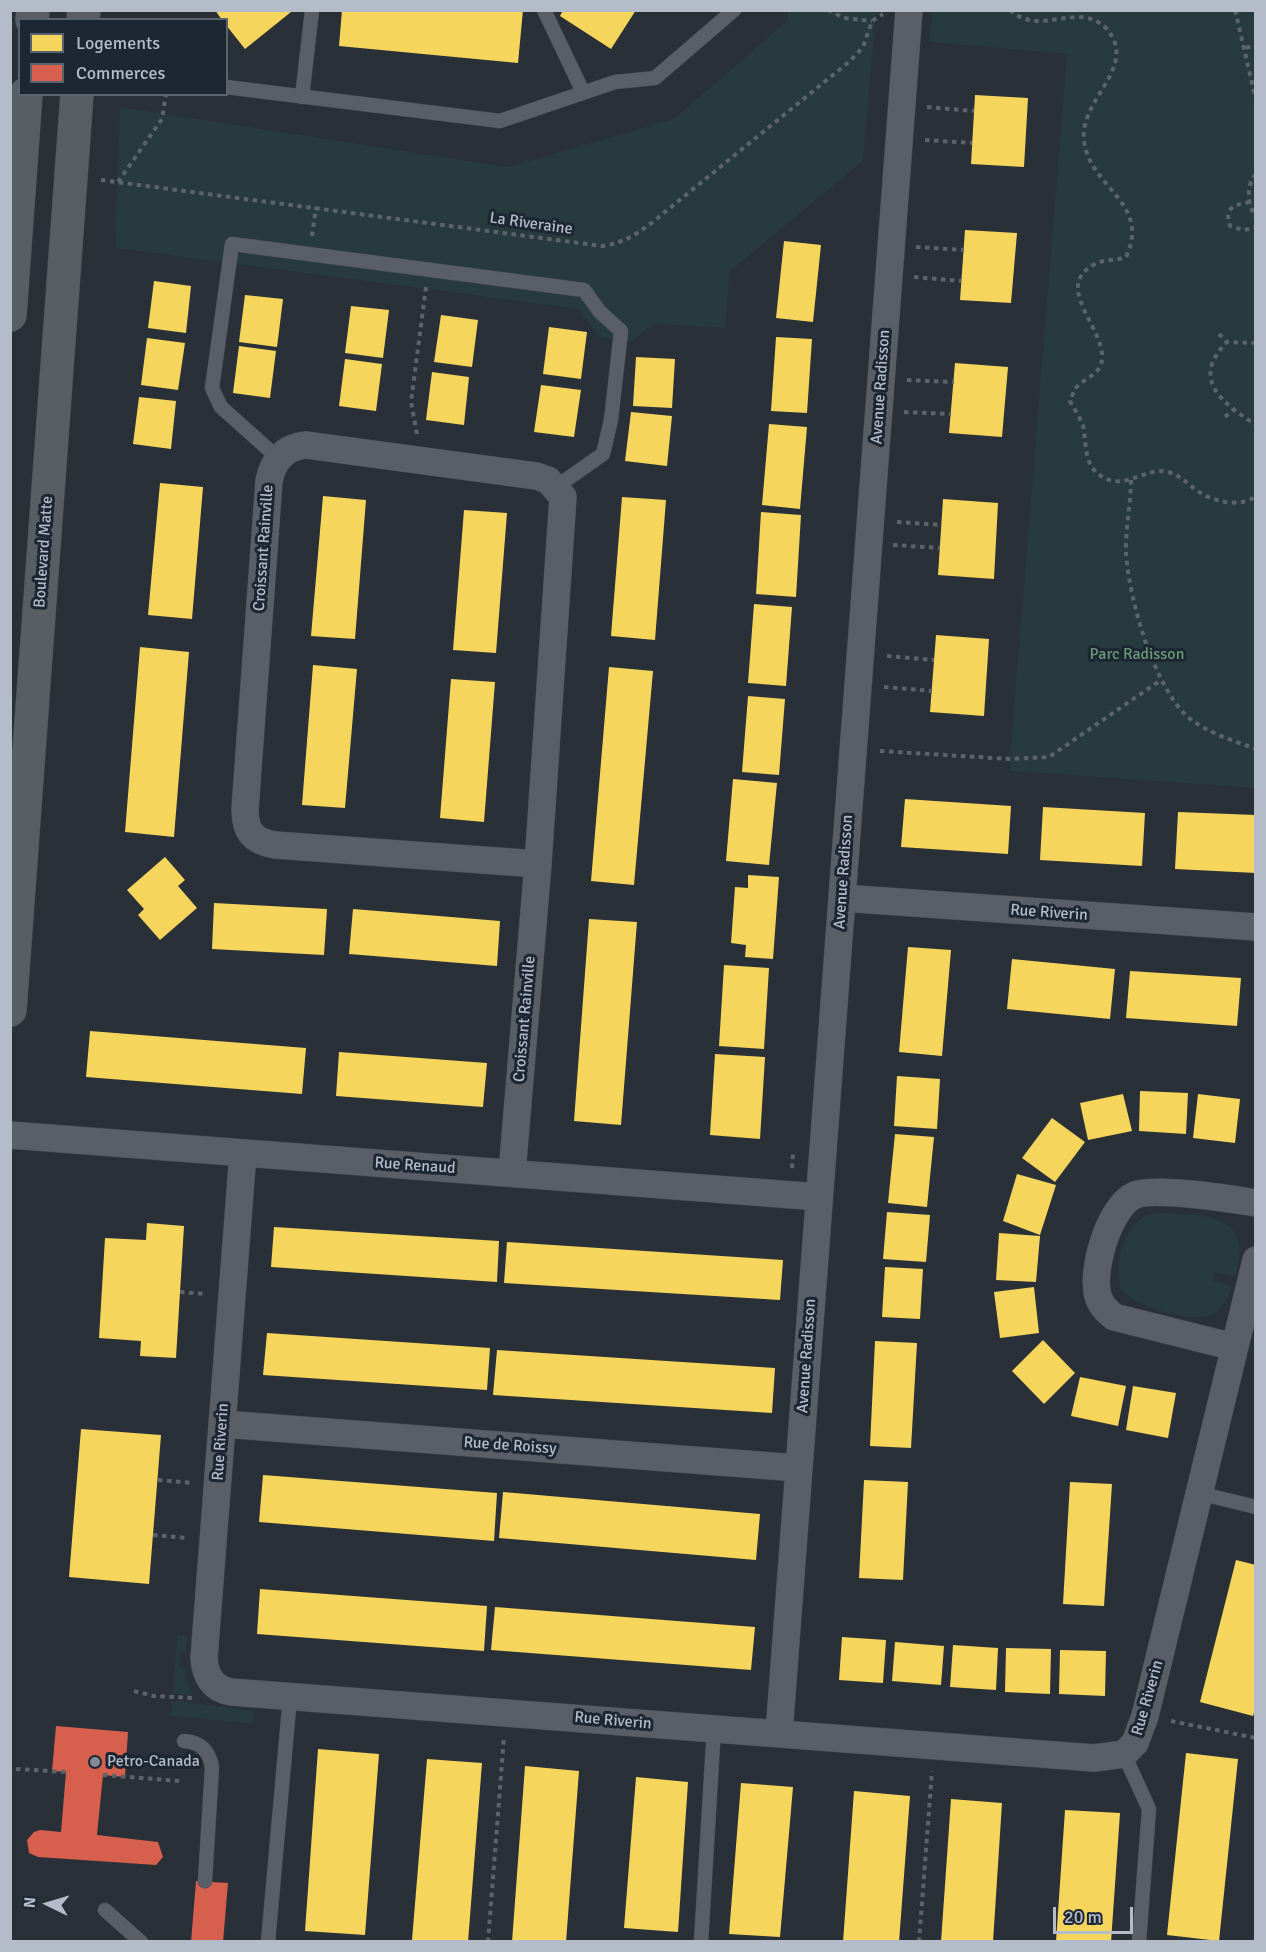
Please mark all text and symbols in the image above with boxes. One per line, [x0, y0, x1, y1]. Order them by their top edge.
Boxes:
legend [18, 18, 228, 96]
text: Logements [76, 32, 160, 54]
text: Commerces [76, 62, 165, 84]
street label: La Riveraine [488, 209, 574, 239]
street label: Avenue Radisson [867, 329, 895, 445]
street label: Croissant Rainville [250, 484, 278, 612]
street label: Boulevard Matte [31, 495, 57, 609]
park label: Parc Radisson [1090, 645, 1184, 665]
street label: Avenue Radisson [830, 814, 858, 930]
street label: Rue Riverin [1010, 901, 1088, 925]
street label: Croissant Rainville [510, 955, 540, 1083]
street label: Rue Renaud [374, 1154, 456, 1178]
street label: Avenue Radisson [793, 1298, 821, 1414]
street label: Rue Riverin [209, 1403, 233, 1481]
street label: Rue de Roissy [463, 1433, 557, 1459]
street label: Rue Riverin [1128, 1658, 1168, 1738]
street label: Rue Riverin [574, 1708, 652, 1734]
place label: Petro-Canada [107, 1752, 200, 1772]
marker: Petro-Canada [88, 1755, 102, 1769]
north arrow [18, 1874, 78, 1934]
scale bar [1056, 1895, 1136, 1933]
text: N [20, 1896, 41, 1909]
text: 20 m [1064, 1906, 1102, 1928]

